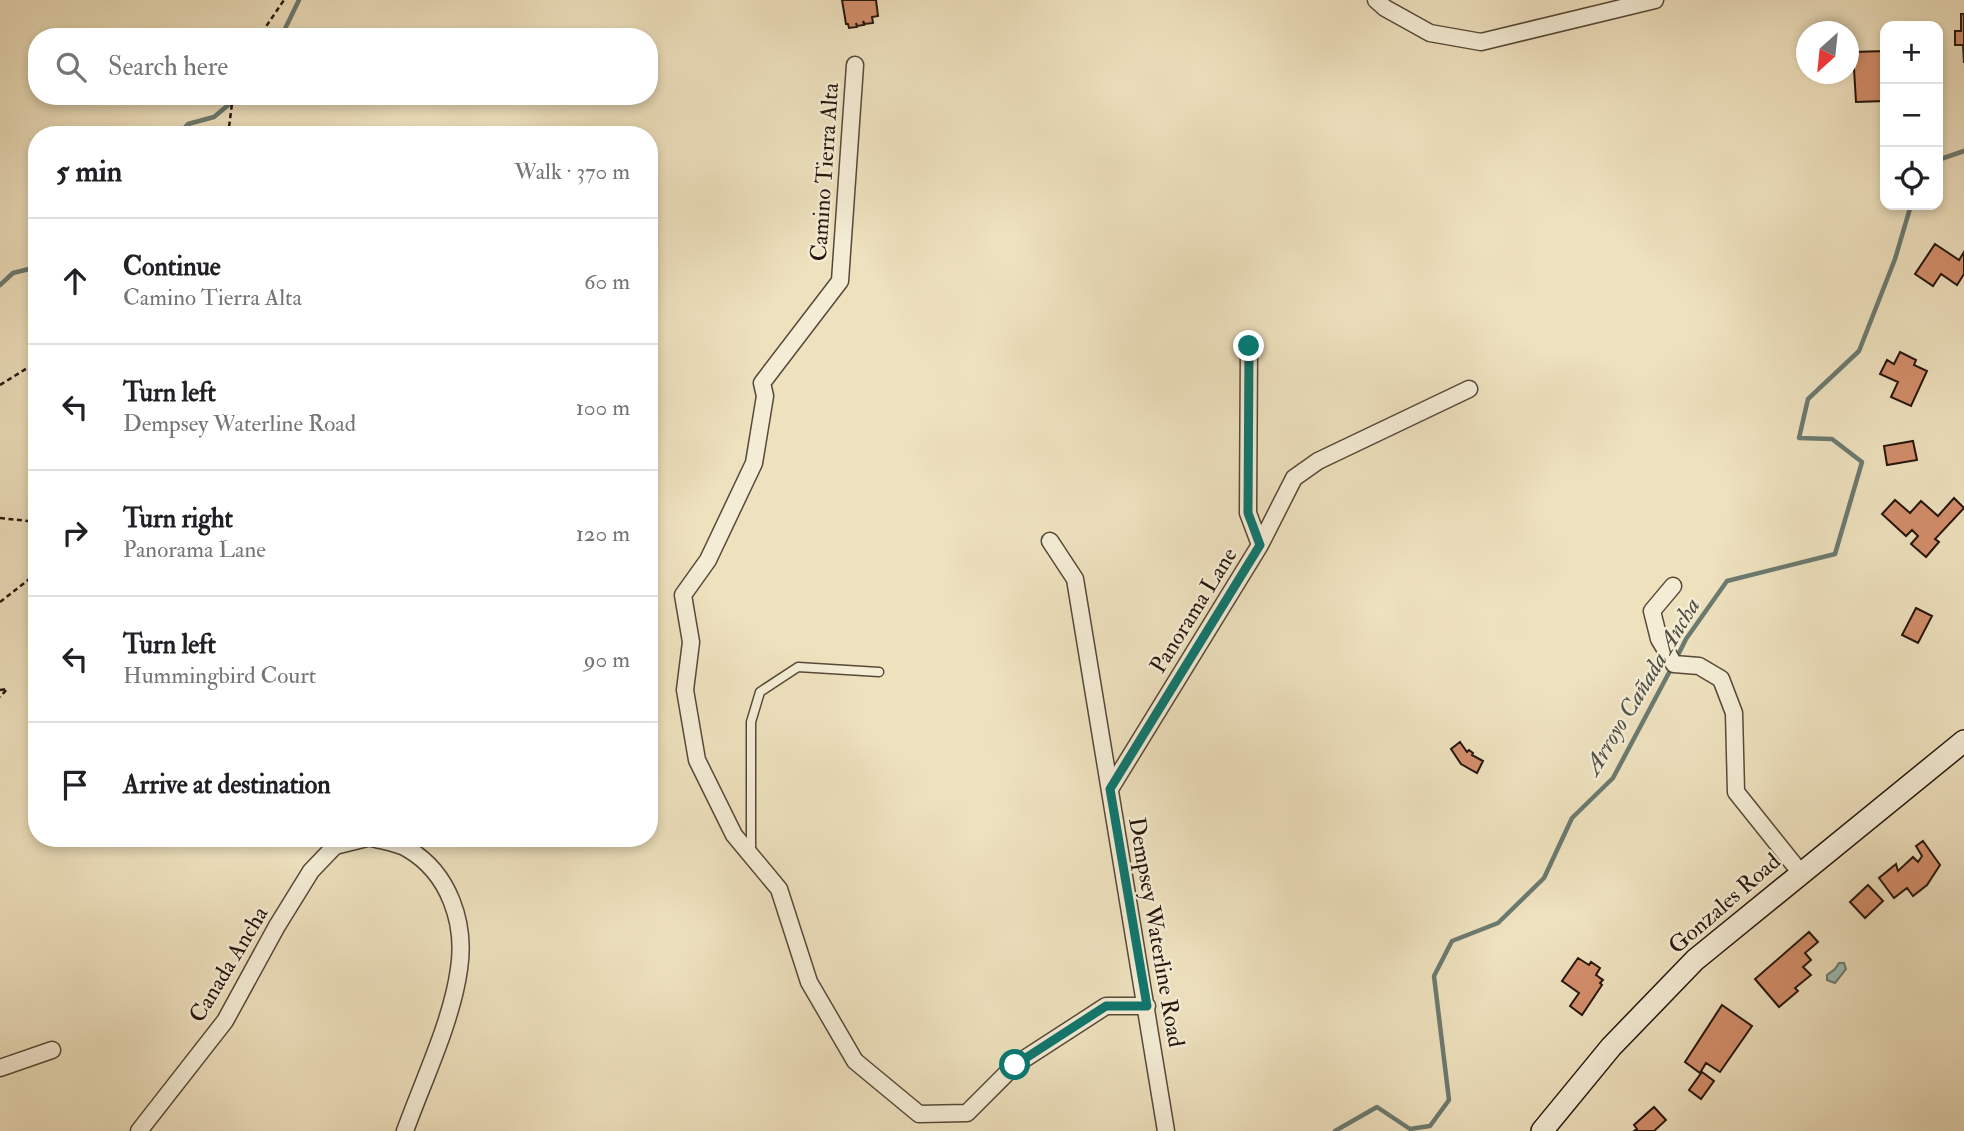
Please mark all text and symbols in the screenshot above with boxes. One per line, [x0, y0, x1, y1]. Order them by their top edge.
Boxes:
north arrow [1796, 21, 1859, 84]
map controls [1880, 21, 1943, 210]
button: + [1880, 21, 1943, 84]
search box [28, 28, 658, 105]
icon: search [52, 48, 90, 86]
text: Search here [108, 51, 228, 83]
street label: Camino Tierra Alta [804, 81, 845, 262]
button: − [1880, 84, 1943, 147]
button: locate [1880, 147, 1943, 210]
text: 5 min [56, 153, 122, 190]
text: Walk · 370 m [514, 157, 630, 186]
text: Continue [123, 251, 221, 283]
icon: ahead [56, 262, 94, 300]
text: 60 m [584, 267, 630, 296]
text: Camino Tierra Alta [123, 283, 302, 312]
route end [1233, 330, 1264, 361]
text: Turn left [123, 377, 216, 409]
icon: left [56, 388, 94, 426]
text: 100 m [576, 393, 630, 422]
text: Dempsey Waterline Road [123, 409, 356, 438]
text: Turn right [123, 503, 233, 535]
icon: right [56, 514, 94, 552]
text: 120 m [576, 519, 630, 548]
text: Panorama Lane [123, 535, 266, 564]
street label: Panorama Lane [1143, 542, 1244, 679]
water label: Arroyo Cañada Ancha [1576, 592, 1708, 783]
text: Turn left [123, 629, 216, 661]
icon: left [56, 640, 94, 678]
text: 90 m [584, 645, 630, 674]
text: Hummingbird Court [123, 661, 316, 690]
icon: arrive [56, 766, 94, 804]
text: Arrive at destination [123, 769, 331, 801]
street label: Dempsey Waterline Road [1121, 815, 1191, 1050]
street label: Gonzales Road [1662, 847, 1786, 960]
street label: Canada Ancha [182, 900, 275, 1028]
route start [999, 1049, 1030, 1080]

